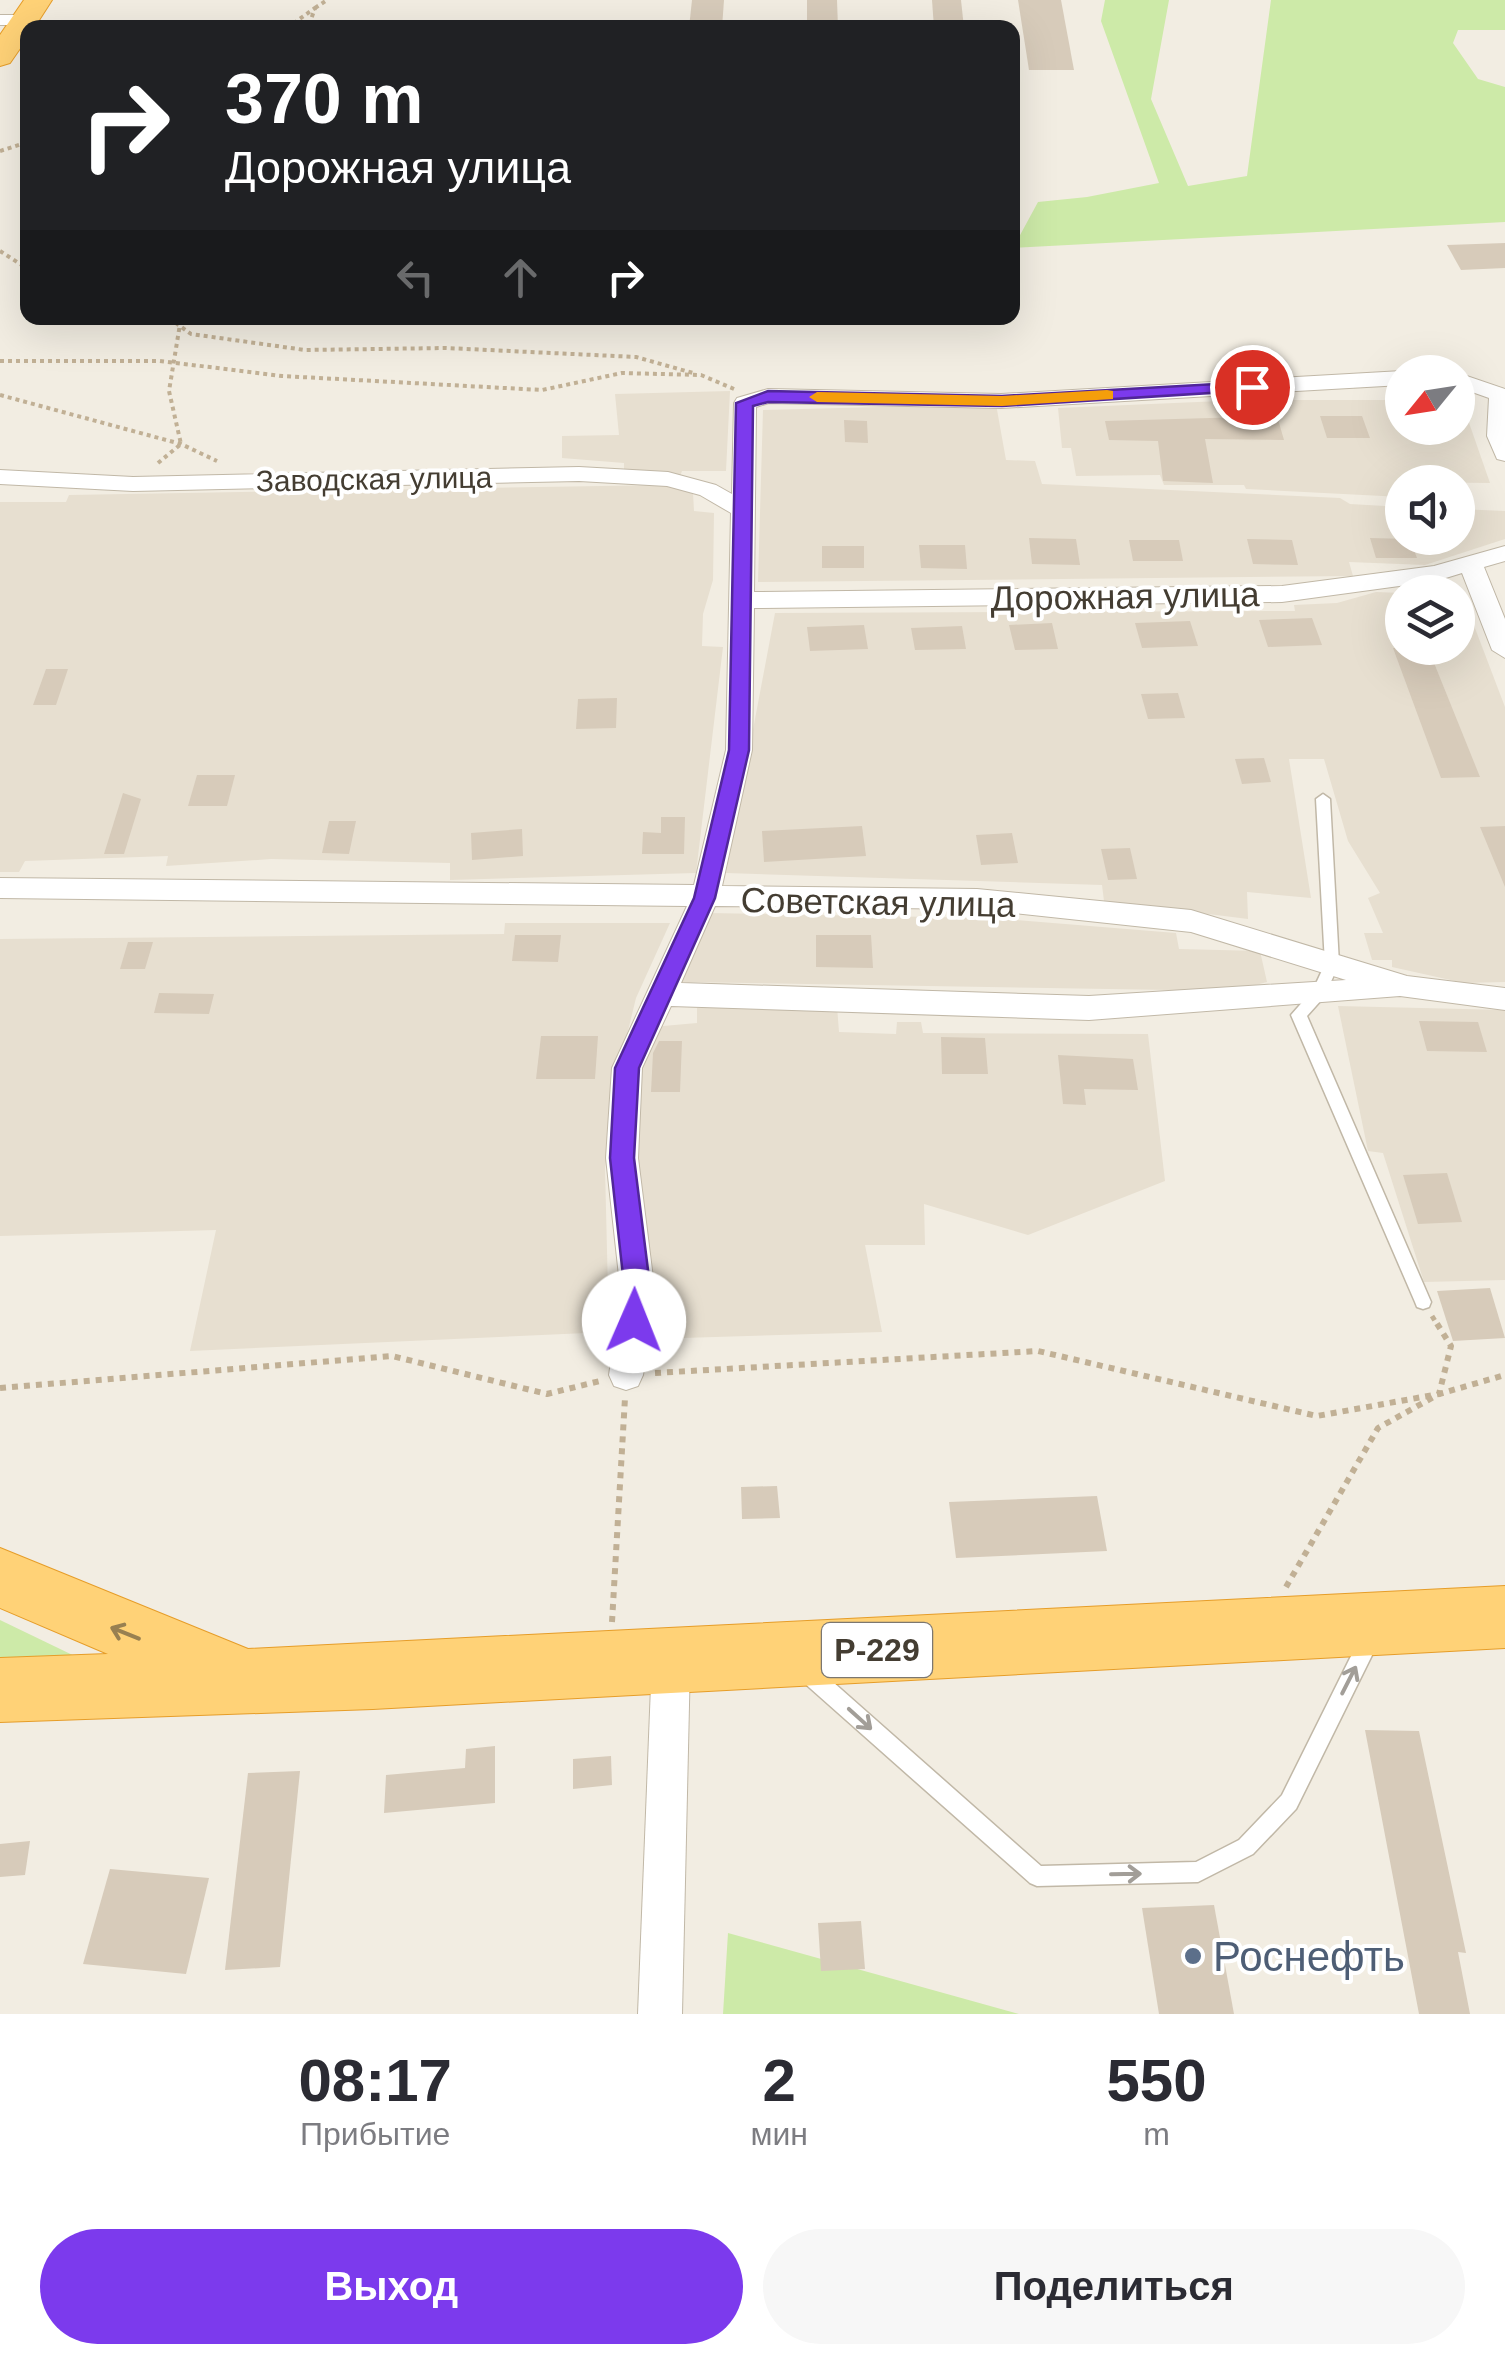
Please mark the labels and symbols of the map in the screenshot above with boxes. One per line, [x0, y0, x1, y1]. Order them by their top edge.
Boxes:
pin [1210, 345, 1295, 430]
north arrow [1385, 355, 1475, 445]
street label: Заводская улица [255, 460, 493, 498]
street label: Дорожная улица [990, 574, 1260, 618]
street label: Советская улица [740, 880, 1016, 924]
position arrow [582, 1269, 686, 1373]
one-way arrow [111, 1622, 141, 1640]
road number: Р-229 [822, 1623, 932, 1677]
one-way arrow [1341, 1665, 1360, 1695]
one-way arrow [847, 1708, 872, 1731]
one-way arrow [1109, 1864, 1141, 1883]
place label: Роснефть [1213, 1933, 1405, 1980]
marker: Роснефть [1182, 1945, 1204, 1967]

